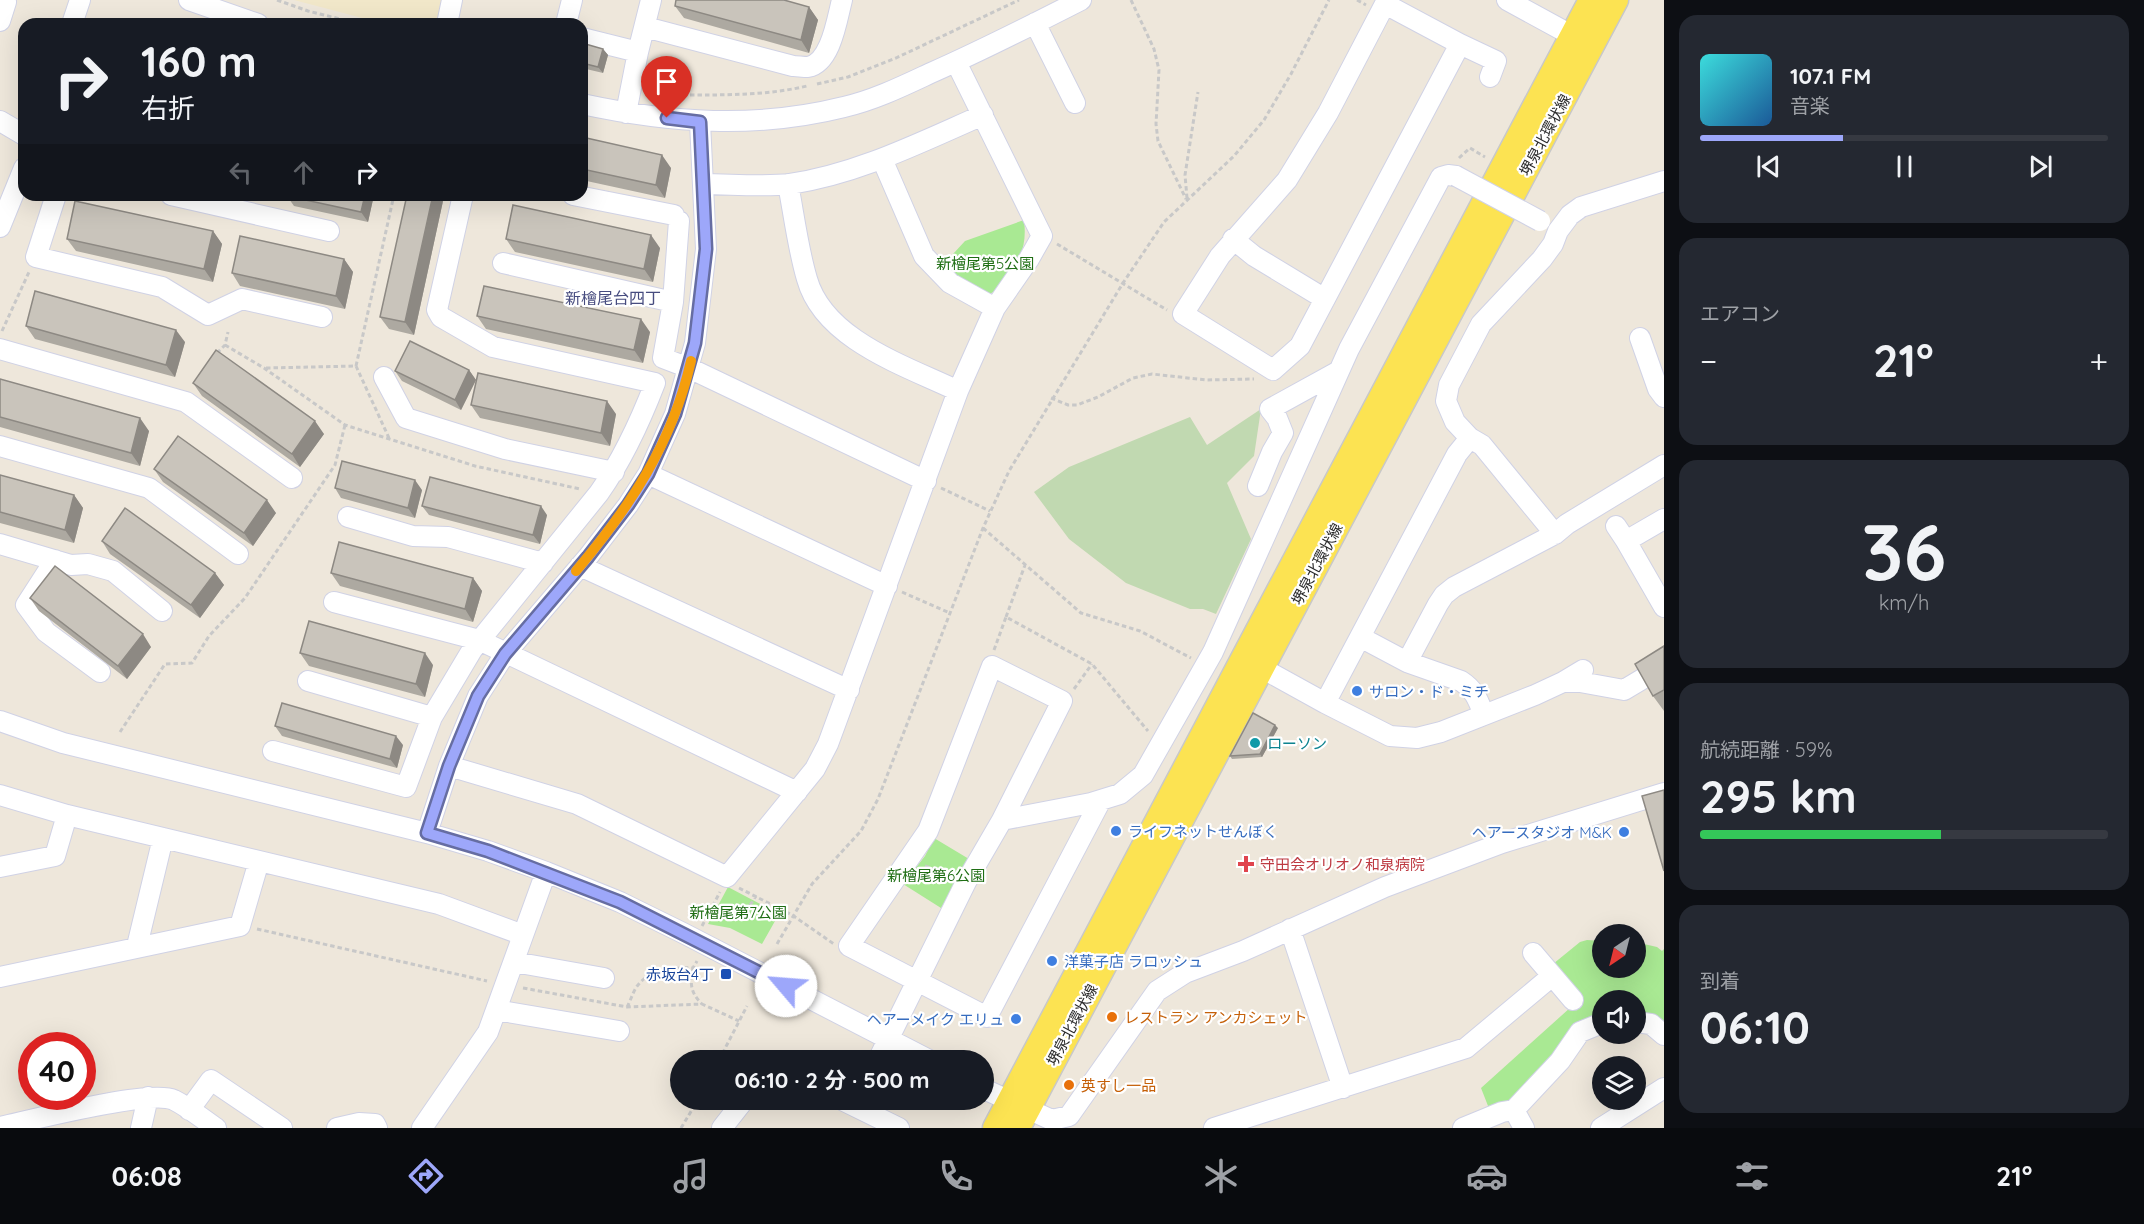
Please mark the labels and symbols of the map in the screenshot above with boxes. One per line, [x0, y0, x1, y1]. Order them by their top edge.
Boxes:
pin [641, 56, 692, 118]
street label: 堺泉北環状線 [1515, 91, 1575, 179]
park label: 新檜尾第5公園 [936, 254, 1034, 273]
district label: 新檜尾台四丁 [565, 288, 661, 308]
street label: 堺泉北環状線 [1287, 520, 1347, 608]
place label: サロン・ド・ミチ [1369, 682, 1489, 701]
marker: サロン・ド・ミチ [1350, 684, 1364, 698]
place label: ローソン [1267, 734, 1327, 753]
marker: ローソン [1248, 736, 1262, 750]
place label: ライフネットせんぼく [1128, 822, 1278, 841]
place label: ヘアースタジオ M&K [1472, 823, 1612, 842]
marker: ライフネットせんぼく [1109, 824, 1123, 838]
marker: ヘアースタジオ M&K [1617, 825, 1631, 839]
marker: 守田会オリオノ和泉病院 [1237, 855, 1255, 873]
place label: 守田会オリオノ和泉病院 [1260, 855, 1425, 874]
park label: 新檜尾第6公園 [887, 866, 985, 885]
park label: 新檜尾第7公園 [689, 903, 787, 922]
north arrow [1592, 924, 1646, 978]
place label: 洋菓子店 ラロッシュ [1064, 952, 1203, 971]
position arrow [754, 954, 818, 1018]
marker: 洋菓子店 ラロッシュ [1045, 954, 1059, 968]
place label: 赤坂台4丁 [646, 965, 714, 984]
marker: 赤坂台4丁 [719, 967, 733, 981]
street label: 堺泉北環状線 [1042, 981, 1102, 1069]
place label: レストラン アンカシェット [1124, 1008, 1308, 1027]
place label: ヘアーメイク エリュ [867, 1010, 1004, 1029]
marker: レストラン アンカシェット [1105, 1010, 1119, 1024]
marker: ヘアーメイク エリュ [1009, 1012, 1023, 1026]
speed limit sign: 40 [18, 1032, 96, 1110]
place label: 英すし一品 [1081, 1076, 1156, 1095]
marker: 英すし一品 [1062, 1078, 1076, 1092]

